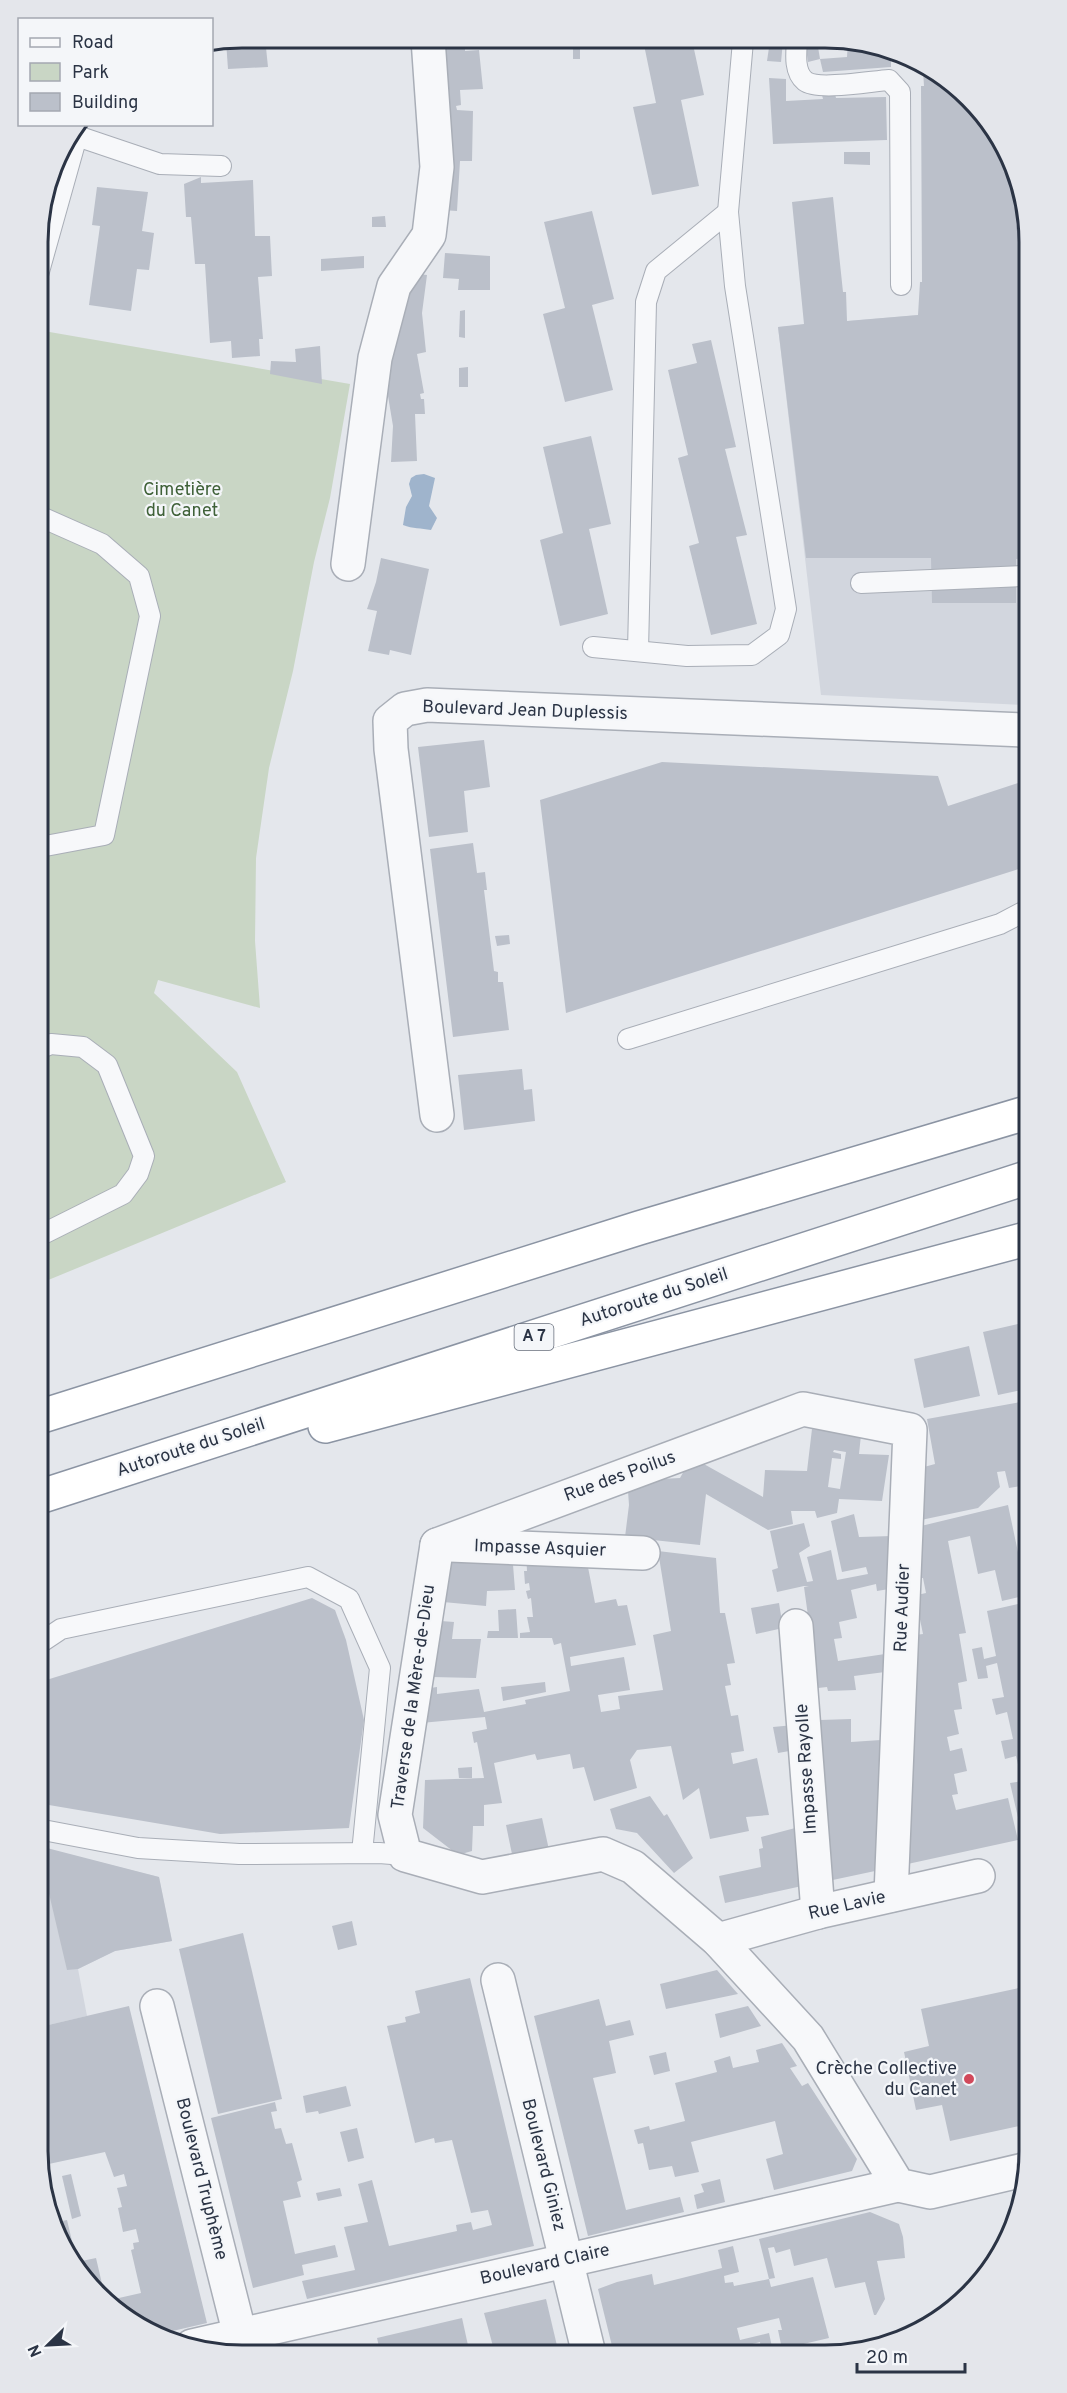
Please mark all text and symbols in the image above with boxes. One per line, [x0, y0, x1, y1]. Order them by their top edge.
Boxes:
legend [18, 18, 213, 126]
text: Road [72, 32, 114, 55]
text: Park [72, 62, 109, 85]
text: Building [72, 92, 138, 115]
park label: Cimetière du Canet [143, 479, 221, 523]
street label: Boulevard Jean Duplessis [422, 696, 628, 726]
street label: Autoroute du Soleil [577, 1263, 731, 1333]
road number: A 7 [514, 1324, 554, 1350]
street label: Autoroute du Soleil [114, 1413, 268, 1483]
street label: Rue des Poilus [561, 1446, 679, 1508]
street label: Impasse Asquier [473, 1535, 607, 1563]
street label: Rue Audier [890, 1563, 916, 1653]
street label: Traverse de la Mère-de-Dieu [387, 1583, 441, 1811]
street label: Impasse Rayolle [791, 1703, 823, 1835]
street label: Rue Lavie [806, 1886, 888, 1926]
place label: Crèche Collective du Canet [815, 2058, 957, 2102]
marker: Crèche Collective du Canet [962, 2072, 976, 2086]
street label: Boulevard Truphème [170, 2095, 232, 2263]
street label: Boulevard Giniez [515, 2096, 571, 2234]
street label: Boulevard Claire [478, 2239, 612, 2291]
north arrow [18, 2315, 78, 2375]
scale bar [857, 2336, 965, 2374]
text: N [25, 2341, 48, 2360]
text: 20 m [866, 2347, 908, 2370]

